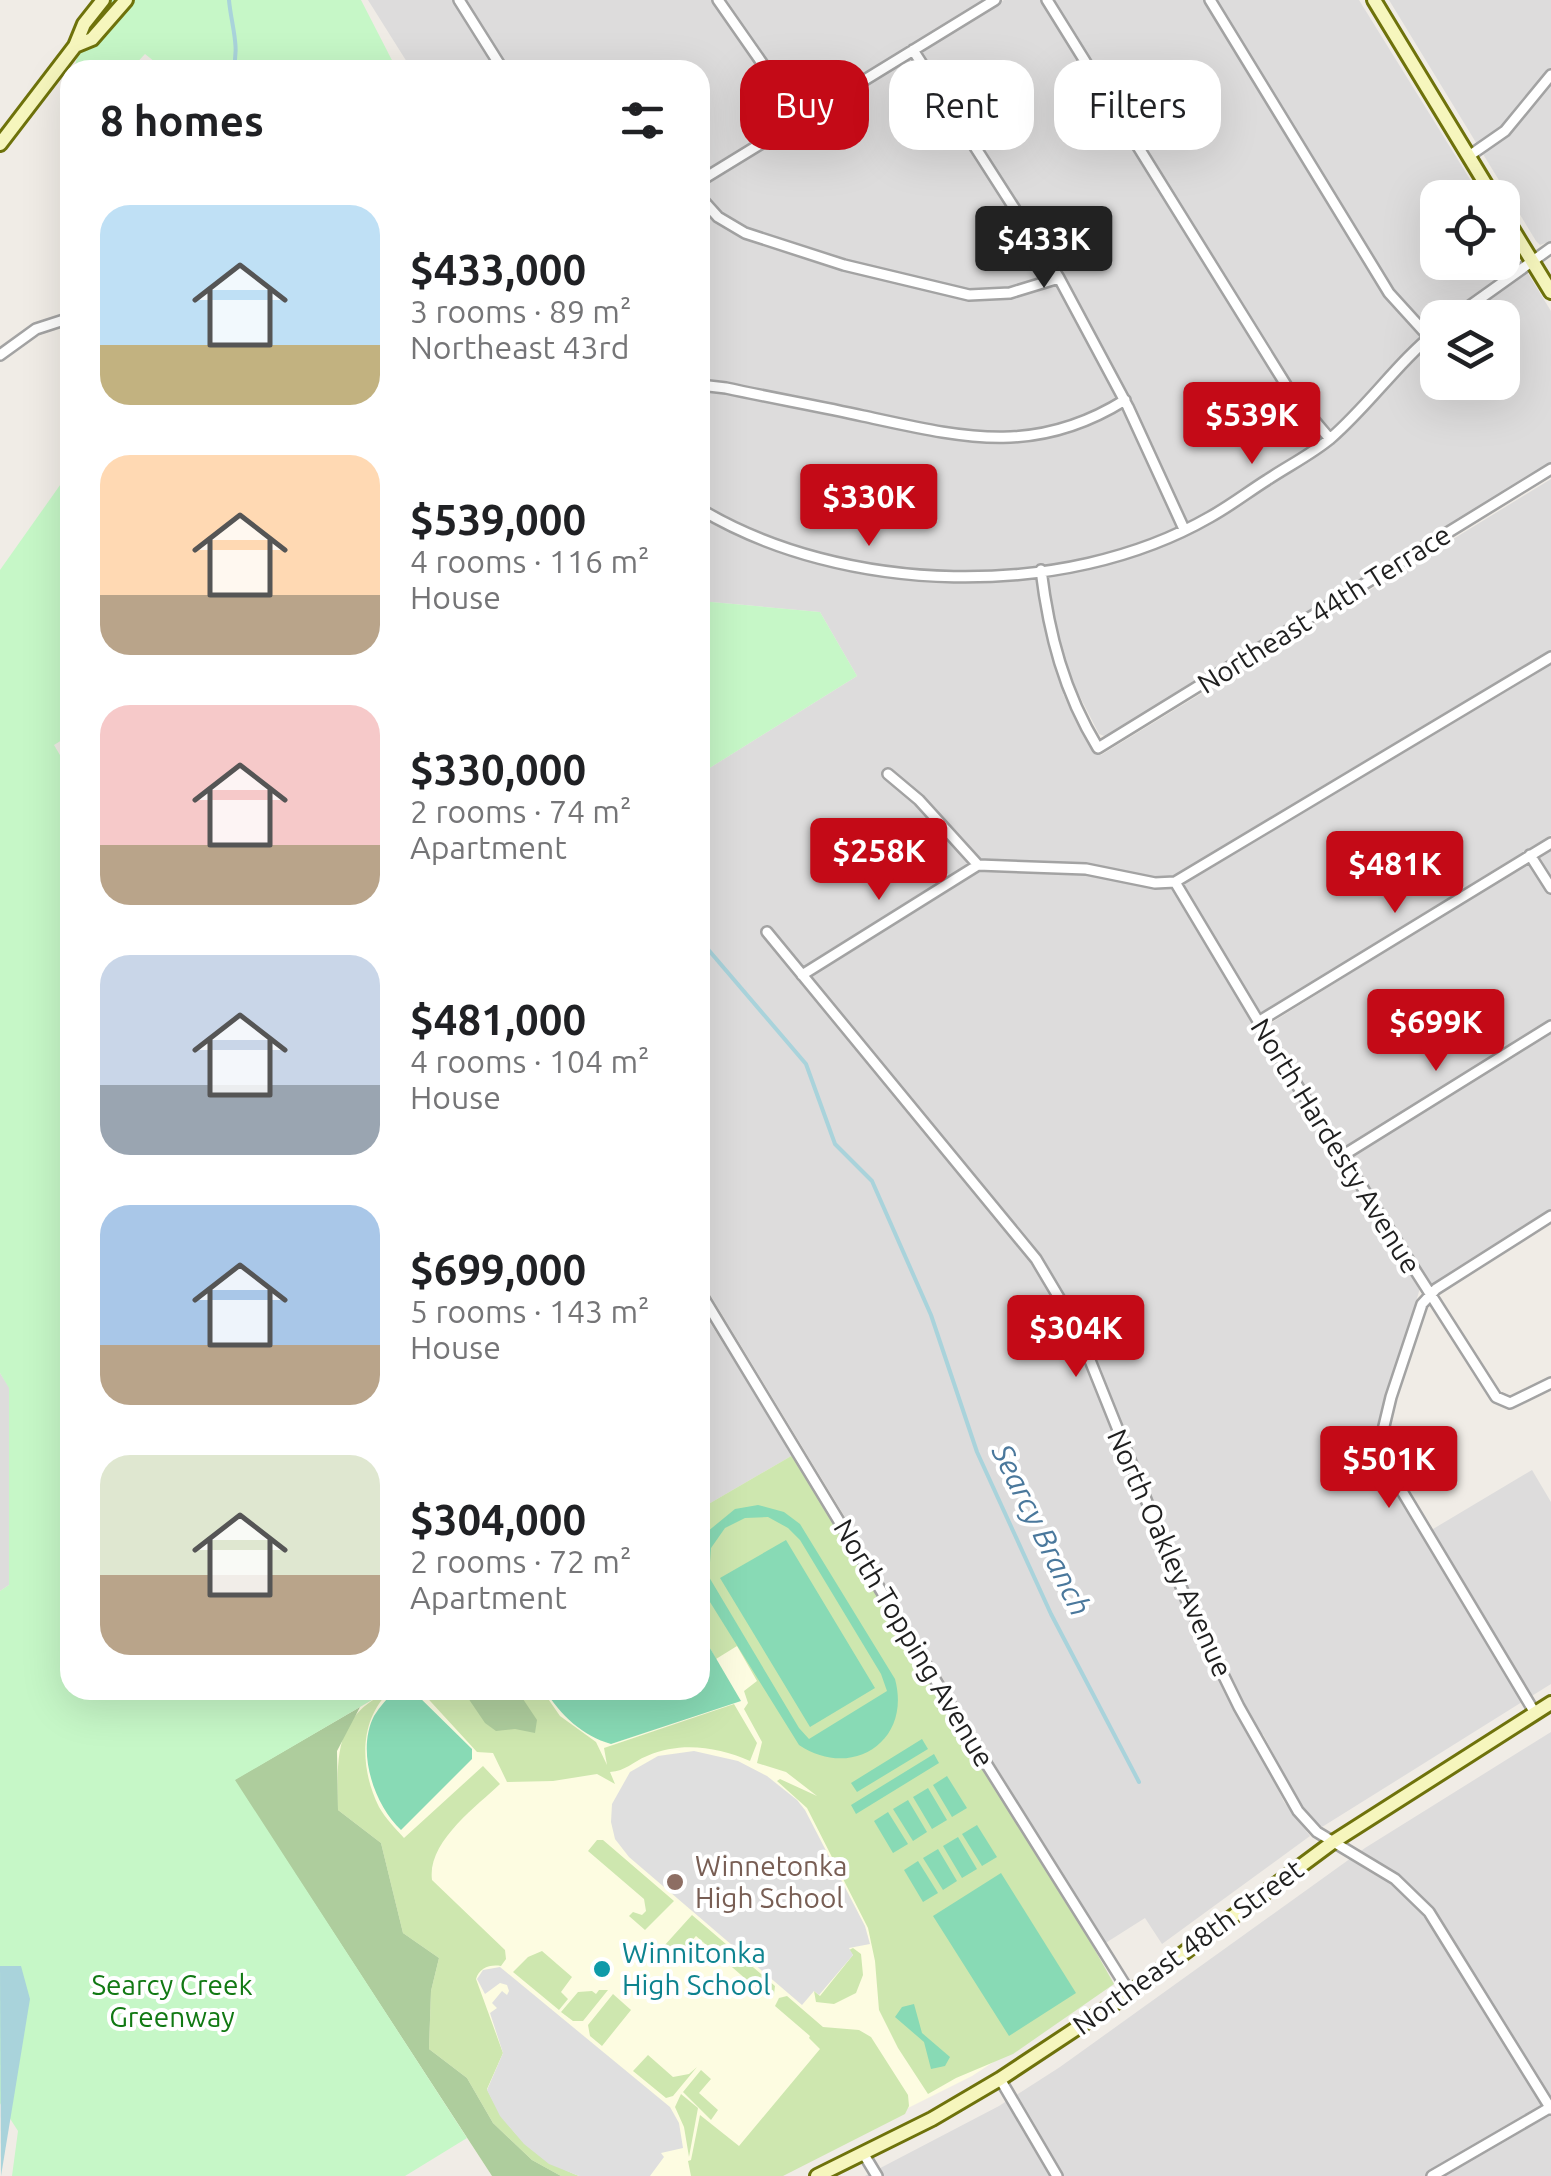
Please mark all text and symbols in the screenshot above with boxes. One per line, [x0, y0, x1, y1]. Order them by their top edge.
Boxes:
chip: Buy [740, 60, 869, 150]
chip: Rent [889, 60, 1034, 150]
chip: Filters [1054, 60, 1221, 150]
icon: filters [615, 93, 670, 148]
text: 8 homes [100, 97, 264, 144]
map controls [1420, 180, 1520, 400]
button: locate [1420, 180, 1520, 280]
pin: $433K [974, 206, 1114, 291]
text: $433K [997, 220, 1091, 256]
icon: home [180, 245, 300, 365]
text: $433,000 [410, 246, 586, 293]
text: 3 rooms · 89 m² [410, 293, 631, 329]
button: layers [1420, 300, 1520, 400]
text: Northeast 43rd [410, 329, 629, 365]
pin: $539K [1182, 382, 1322, 467]
text: $539K [1205, 396, 1299, 432]
pin: $330K [799, 464, 939, 549]
text: $330K [822, 478, 916, 514]
icon: home [180, 495, 300, 615]
text: $539,000 [410, 496, 586, 543]
street label: Northeast 44th Terrace [1192, 518, 1456, 699]
text: 4 rooms · 116 m² [410, 543, 650, 579]
text: House [410, 579, 501, 615]
icon: home [180, 745, 300, 865]
text: $330,000 [410, 746, 586, 793]
text: 2 rooms · 74 m² [410, 793, 631, 829]
pin: $258K [809, 818, 949, 903]
text: Apartment [410, 829, 567, 865]
pin: $481K [1325, 831, 1465, 916]
text: $258K [832, 832, 926, 868]
text: $481K [1348, 845, 1442, 881]
pin: $699K [1366, 989, 1506, 1074]
icon: home [180, 995, 300, 1115]
text: $481,000 [410, 996, 586, 1043]
text: $699K [1389, 1003, 1483, 1039]
street label: North Hardesty Avenue [1245, 1013, 1428, 1279]
text: 4 rooms · 104 m² [410, 1043, 650, 1079]
text: House [410, 1079, 501, 1115]
icon: home [180, 1245, 300, 1365]
text: $699,000 [410, 1246, 586, 1293]
text: 5 rooms · 143 m² [410, 1293, 650, 1329]
pin: $304K [1006, 1295, 1146, 1380]
text: $304K [1029, 1309, 1123, 1345]
text: House [410, 1329, 501, 1365]
street label: North Oakley Avenue [1102, 1424, 1239, 1681]
pin: $501K [1319, 1426, 1459, 1511]
water label: Searcy Branch [985, 1437, 1098, 1621]
text: $501K [1342, 1440, 1436, 1476]
icon: home [180, 1495, 300, 1615]
text: $304,000 [410, 1496, 586, 1543]
street label: North Topping Avenue [828, 1513, 1001, 1772]
text: 2 rooms · 72 m² [410, 1543, 631, 1579]
text: Apartment [410, 1579, 567, 1615]
place label: Winnetonka High School [695, 1850, 848, 1913]
street label: Northeast 48th Street [1067, 1853, 1309, 2040]
marker: Winnetonka High School [664, 1871, 686, 1893]
place label: Winnitonka High School [622, 1937, 771, 2000]
marker: Winnitonka High School [591, 1958, 613, 1980]
park label: Searcy Creek Greenway [91, 1969, 253, 2032]

